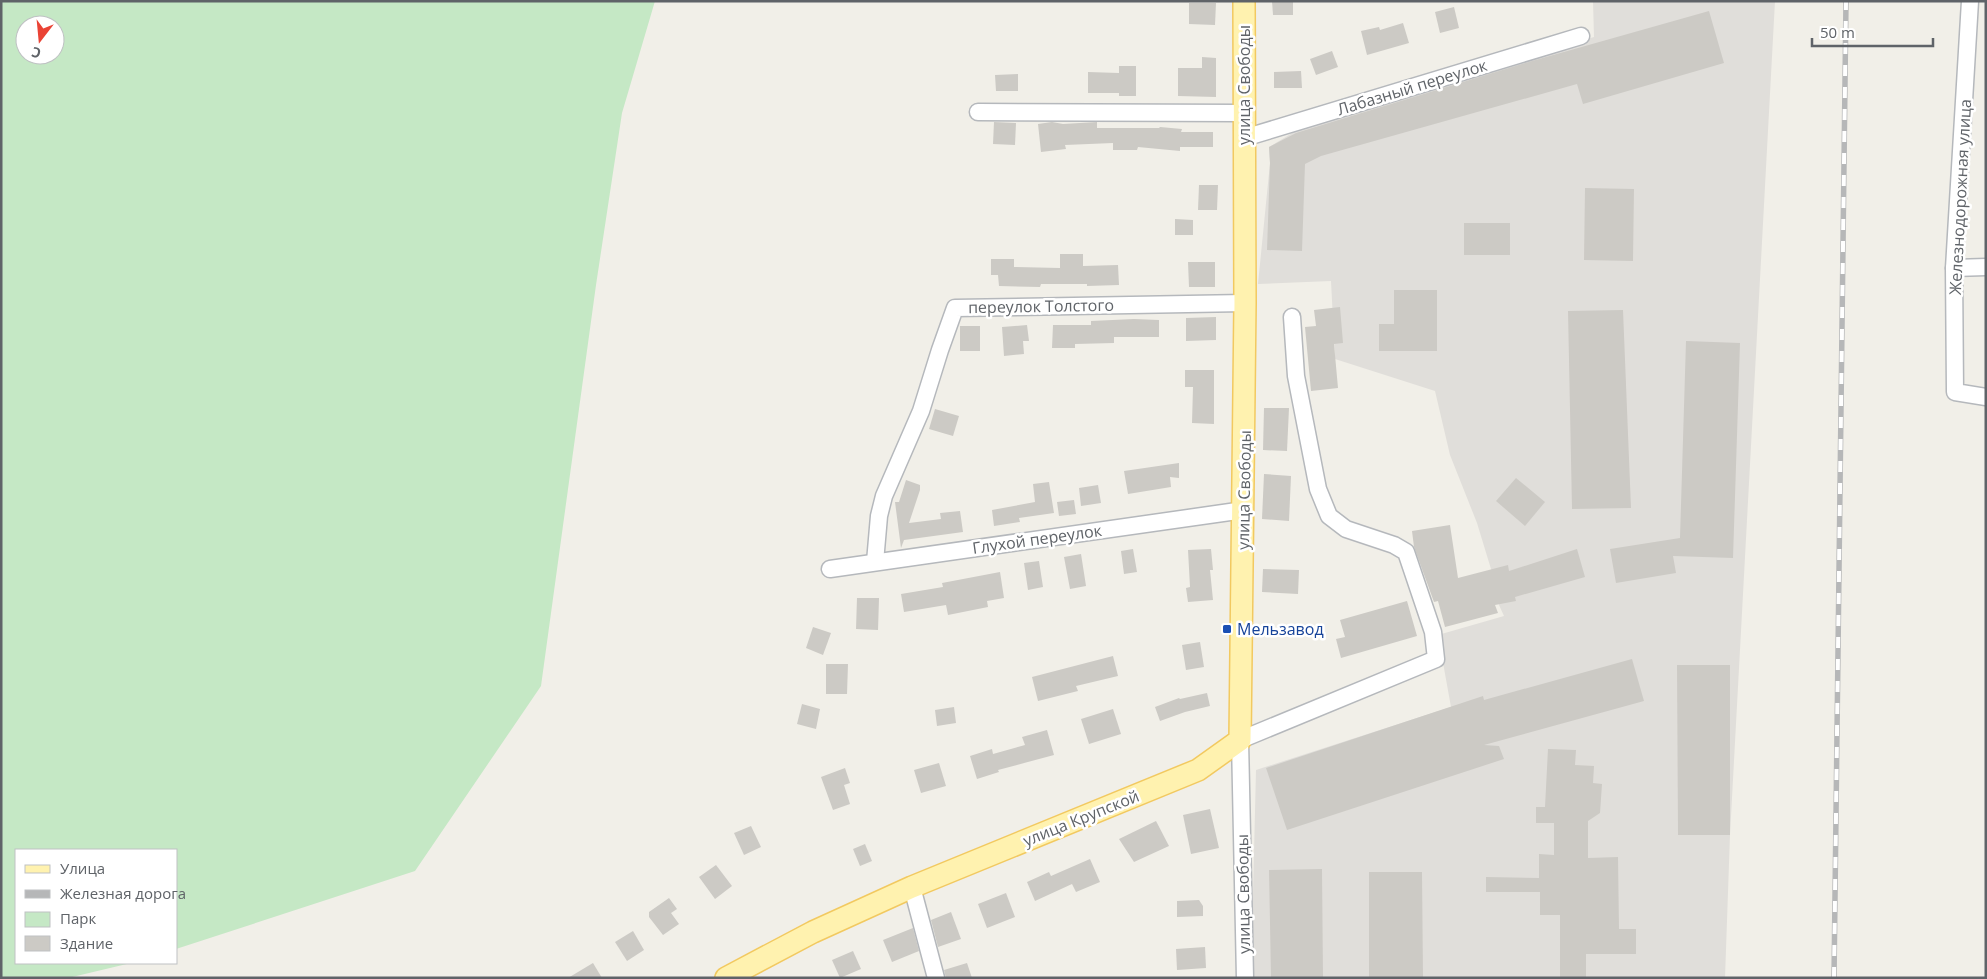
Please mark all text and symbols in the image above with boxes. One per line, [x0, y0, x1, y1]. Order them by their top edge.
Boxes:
north arrow [15, 15, 65, 65]
scale bar [1812, 15, 1933, 47]
text: 50 m [1820, 22, 1855, 42]
street label: улица Свободы [1233, 25, 1255, 145]
text: С [29, 43, 43, 63]
street label: Лабазный переулок [1334, 53, 1490, 120]
street label: Железнодорожная улица [1944, 98, 1976, 296]
street label: переулок Толстого [968, 294, 1114, 318]
street label: улица Свободы [1232, 430, 1256, 550]
street label: Глухой переулок [971, 519, 1104, 559]
place label: Мельзавод [1237, 618, 1324, 640]
marker: Мельзавод [1221, 623, 1233, 635]
street label: улица Крупской [1020, 785, 1142, 851]
street label: улица Свободы [1231, 834, 1255, 954]
legend [15, 849, 178, 964]
text: Улица [60, 858, 105, 878]
text: Железная дорога [60, 883, 186, 903]
text: Парк [60, 908, 96, 928]
text: Здание [60, 933, 113, 953]

